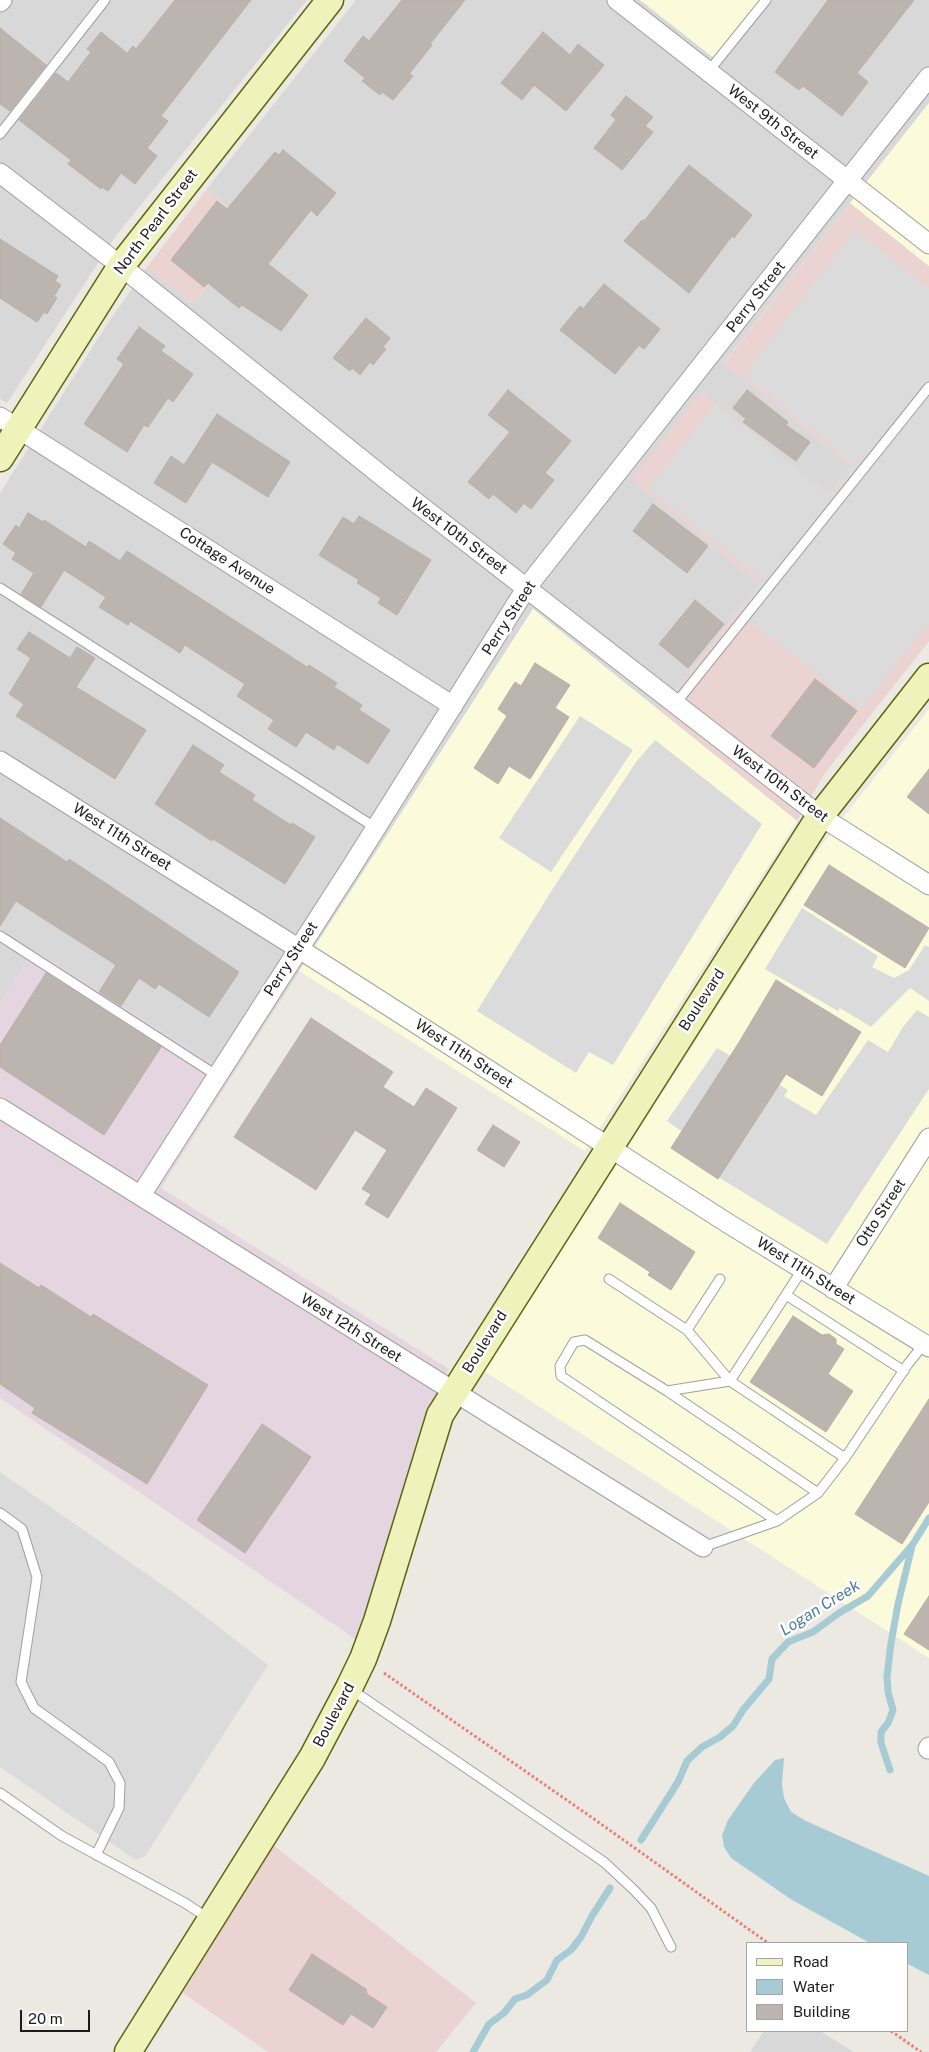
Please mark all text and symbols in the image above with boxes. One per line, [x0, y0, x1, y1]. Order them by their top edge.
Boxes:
street label: West 9th Street [724, 81, 822, 163]
street label: North Pearl Street [110, 166, 202, 278]
street label: Perry Street [723, 258, 789, 336]
street label: West 10th Street [407, 494, 511, 578]
street label: Cottage Avenue [176, 523, 278, 599]
street label: Perry Street [478, 577, 540, 659]
street label: West 10th Street [728, 742, 832, 826]
street label: West 11th Street [69, 799, 175, 875]
street label: Perry Street [260, 918, 322, 1000]
street label: Boulevard [675, 966, 729, 1034]
street label: West 11th Street [412, 1016, 516, 1092]
street label: Otto Street [852, 1176, 910, 1250]
street label: West 11th Street [753, 1233, 859, 1309]
street label: West 12th Street [297, 1290, 405, 1366]
street label: Boulevard [459, 1307, 511, 1377]
water label: Logan Creek [777, 1576, 863, 1640]
street label: Boulevard [310, 1680, 358, 1750]
legend [746, 1942, 909, 2032]
text: Road [793, 1953, 829, 1970]
text: Water [793, 1978, 835, 1995]
scale bar [22, 2000, 92, 2032]
text: Building [793, 2003, 851, 2020]
text: 20 m [28, 2010, 63, 2027]

